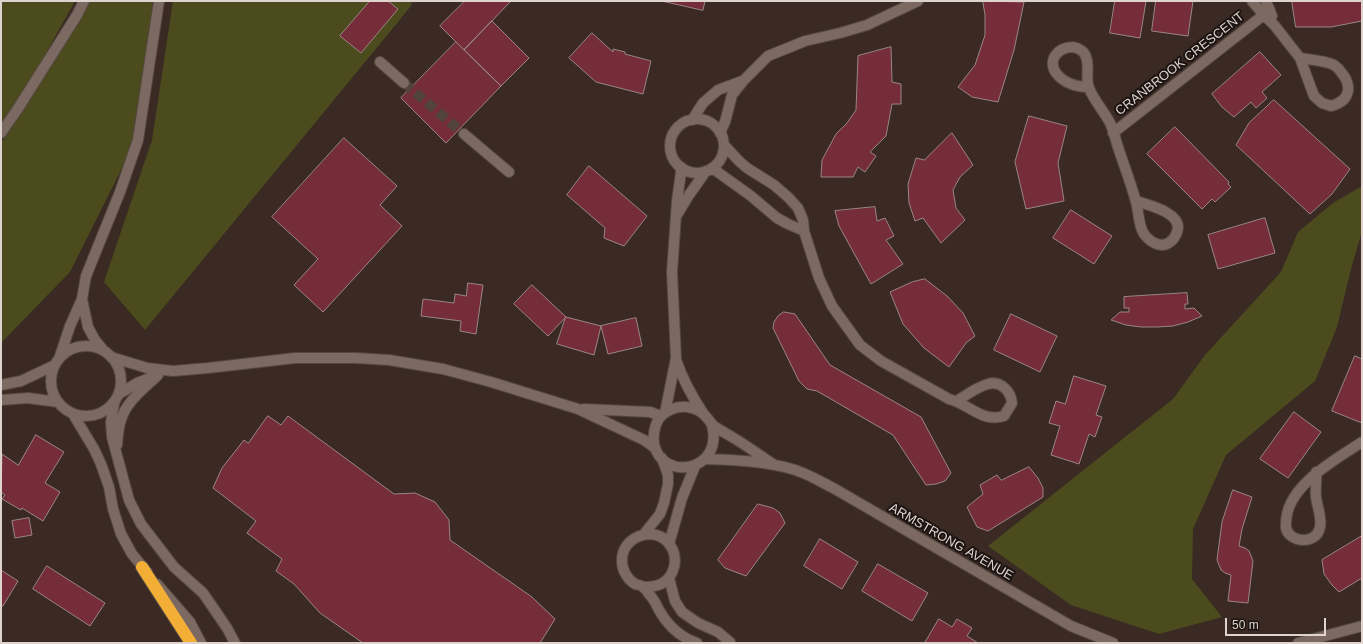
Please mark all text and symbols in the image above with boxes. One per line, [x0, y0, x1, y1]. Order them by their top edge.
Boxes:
street label: CRANBROOK CRESCENT [1113, 9, 1247, 119]
street label: ARMSTRONG AVENUE [886, 500, 1016, 584]
scale bar [1227, 610, 1328, 636]
text: 50 m [1232, 618, 1259, 632]

